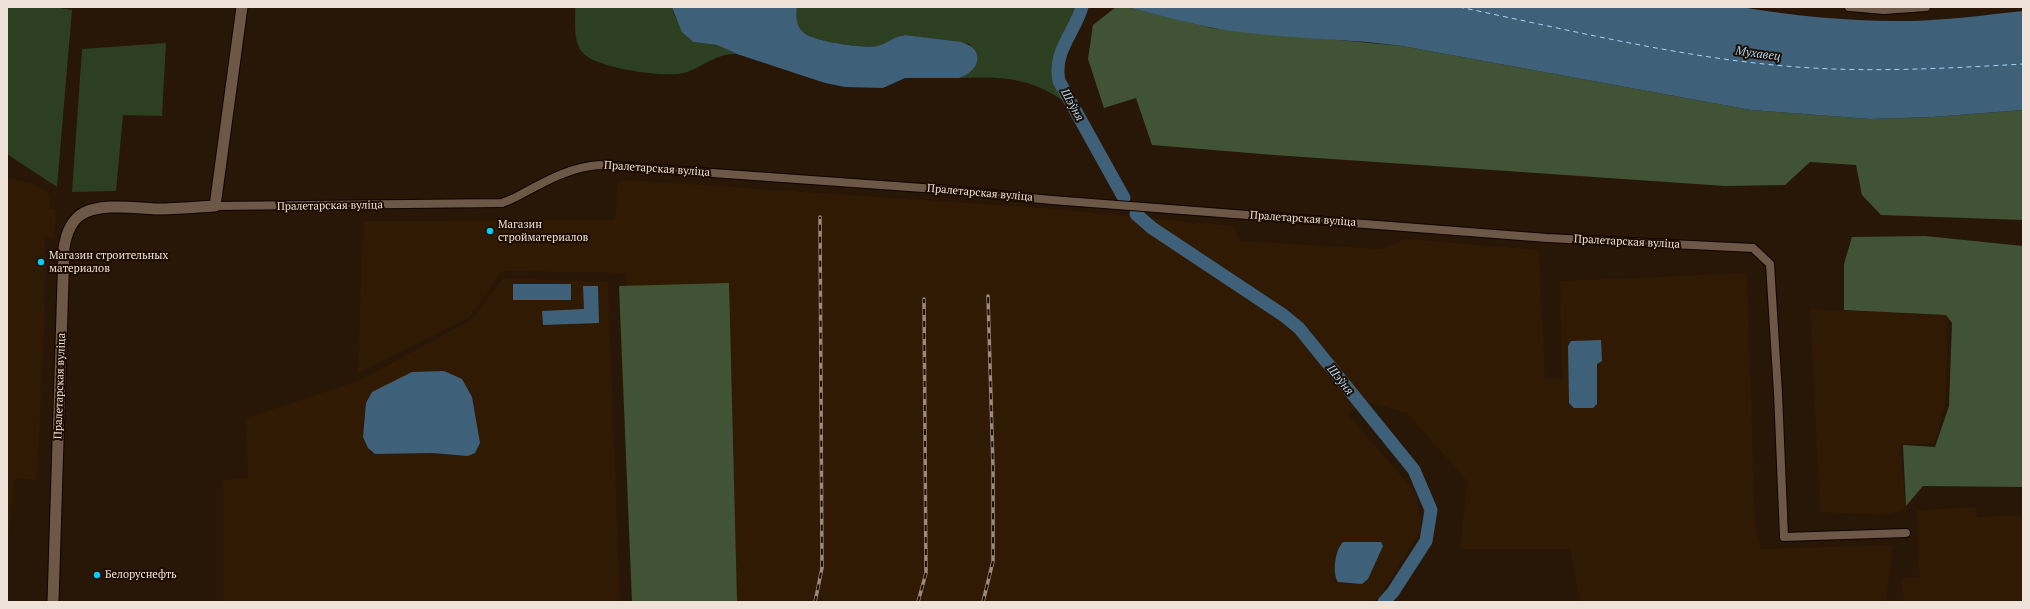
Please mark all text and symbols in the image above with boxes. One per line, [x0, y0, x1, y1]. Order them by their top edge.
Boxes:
water label: Мухавец [1735, 44, 1781, 64]
water label: Шэўня [1057, 86, 1087, 124]
street label: Пралетарская вуліца [604, 159, 710, 179]
street label: Пралетарская вуліца [926, 182, 1034, 204]
street label: Пралетарская вуліца [277, 198, 383, 214]
street label: Пралетарская вуліца [1250, 209, 1356, 229]
place label: Магазин стройматериалов [498, 218, 588, 244]
marker: Магазин стройматериалов [485, 226, 495, 236]
street label: Пралетарская вуліца [1574, 233, 1680, 251]
place label: Магазин строительных материалов [49, 249, 168, 275]
marker: Магазин строительных материалов [36, 257, 46, 267]
street label: Пралетарская вуліца [52, 333, 68, 439]
water label: Шэўня [1324, 362, 1356, 398]
place label: Белоруснефть [105, 568, 177, 582]
marker: Белоруснефть [92, 570, 102, 580]

